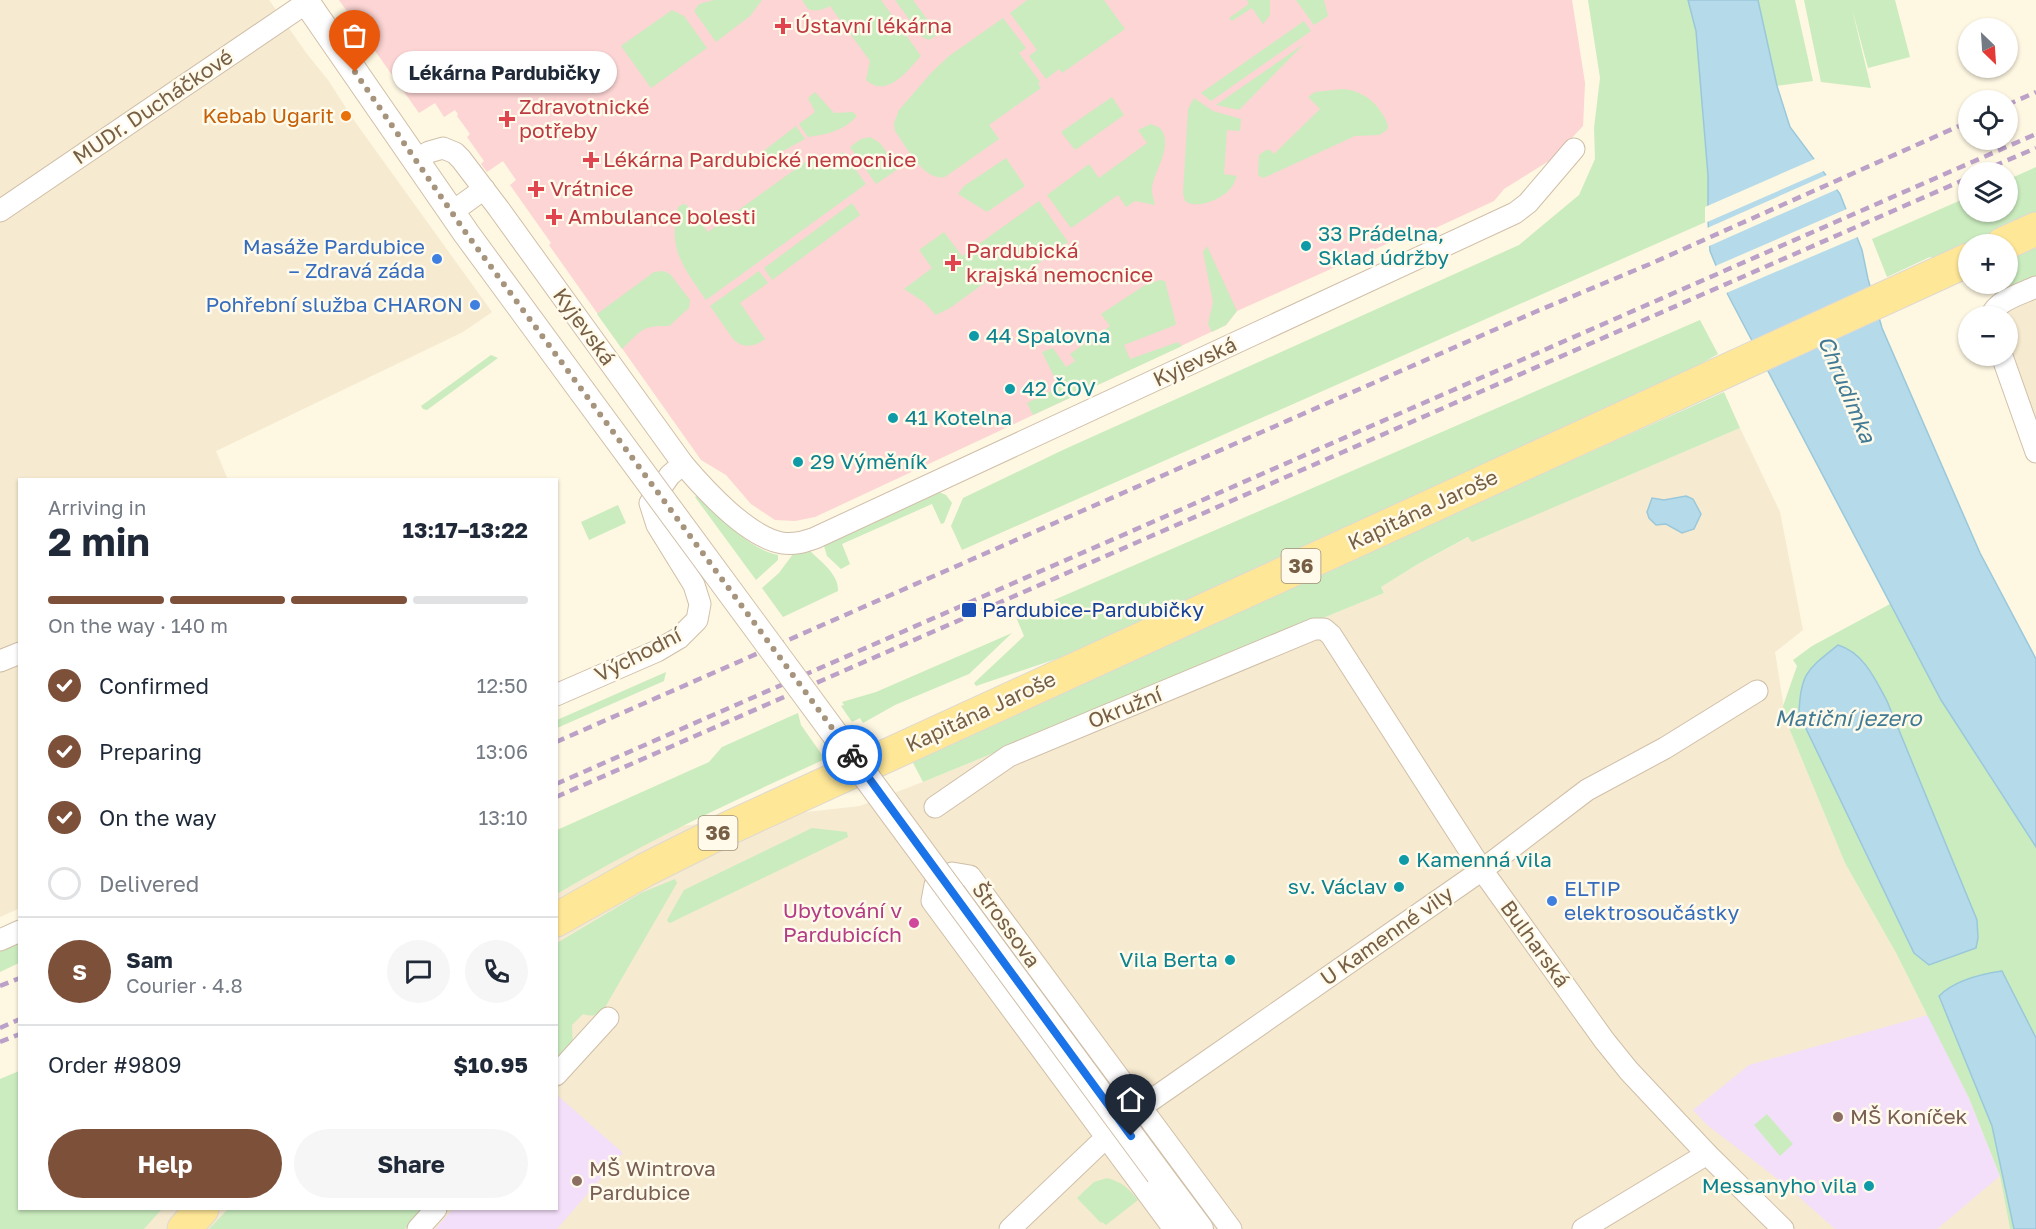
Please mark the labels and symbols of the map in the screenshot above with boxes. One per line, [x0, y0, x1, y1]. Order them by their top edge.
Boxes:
pin [329, 10, 380, 72]
place label: Ústavní lékárna [795, 12, 952, 38]
north arrow [1958, 18, 2018, 78]
marker: Ústavní lékárna [776, 19, 790, 33]
street label: MUDr. Ducháčkové [67, 43, 237, 169]
callout: Lékárna Pardubičky [391, 51, 616, 93]
place label: Zdravotnické potřeby [519, 93, 649, 143]
place label: Kebab Ugarit [202, 102, 334, 128]
marker: Kebab Ugarit [339, 109, 353, 123]
marker: Zdravotnické potřeby [500, 112, 514, 126]
place label: Lékárna Pardubické nemocnice [603, 146, 916, 172]
marker: Lékárna Pardubické nemocnice [584, 153, 598, 167]
place label: Vrátnice [550, 175, 633, 201]
marker: Vrátnice [527, 180, 545, 198]
place label: Ambulance bolesti [568, 203, 756, 229]
marker: Ambulance bolesti [545, 208, 563, 226]
place label: 33 Prádelna, Sklad údržby [1318, 220, 1449, 270]
place label: Masáže Pardubice – Zdravá záda [243, 233, 425, 283]
place label: Pardubická krajská nemocnice [966, 237, 1153, 287]
marker: 33 Prádelna, Sklad údržby [1299, 239, 1313, 253]
marker: Masáže Pardubice – Zdravá záda [430, 252, 444, 266]
marker: Pardubická krajská nemocnice [944, 254, 962, 272]
street label: Kyjevská [548, 283, 622, 370]
place label: Pohřební služba CHARON [205, 291, 463, 317]
marker: Pohřební služba CHARON [468, 298, 482, 312]
place label: 44 Spalovna [986, 322, 1110, 348]
marker: 44 Spalovna [967, 329, 981, 343]
street label: Kyjevská [1149, 330, 1241, 392]
water label: Chrudimka [1813, 331, 1883, 448]
place label: 42 ČOV [1022, 375, 1096, 401]
marker: 42 ČOV [1003, 382, 1017, 396]
place label: 41 Kotelna [905, 404, 1012, 430]
marker: 41 Kotelna [886, 411, 900, 425]
place label: 29 Výměník [810, 448, 928, 474]
marker: 29 Výměník [791, 455, 805, 469]
street label: Kapitána Jaroše [1343, 463, 1502, 555]
road number: 36 [1282, 549, 1320, 583]
place label: Pardubice-Pardubičky [982, 596, 1204, 622]
marker: Pardubice-Pardubičky [960, 601, 978, 619]
street label: Východní [590, 621, 686, 687]
street label: Kapitána Jaroše [901, 665, 1060, 757]
street label: Okružní [1084, 680, 1167, 734]
water label: Matiční jezero [1775, 704, 1923, 731]
courier [822, 725, 882, 785]
road number: 36 [698, 816, 738, 850]
place label: Kamenná vila [1416, 846, 1552, 872]
marker: Kamenná vila [1397, 853, 1411, 867]
place label: sv. Václav [1288, 873, 1387, 899]
place label: ELTIP elektrosoučástky [1564, 875, 1739, 925]
street label: Štrossova [967, 877, 1047, 972]
street label: U Kamenné vily [1315, 880, 1458, 991]
marker: sv. Václav [1392, 880, 1406, 894]
marker: ELTIP elektrosoučástky [1545, 894, 1559, 908]
street label: Bulharská [1496, 895, 1576, 992]
place label: Ubytování v Pardubicích [783, 897, 902, 947]
marker: Ubytování v Pardubicích [907, 916, 921, 930]
place label: Vila Berta [1119, 946, 1218, 972]
marker: Vila Berta [1223, 953, 1237, 967]
pin [1105, 1074, 1156, 1136]
place label: MŠ Koníček [1850, 1103, 1968, 1129]
marker: MŠ Koníček [1831, 1110, 1845, 1124]
place label: MŠ Wintrova Pardubice [589, 1155, 716, 1205]
place label: Messanyho vila [1702, 1172, 1857, 1198]
marker: MŠ Wintrova Pardubice [570, 1174, 584, 1188]
marker: Messanyho vila [1862, 1179, 1876, 1193]

